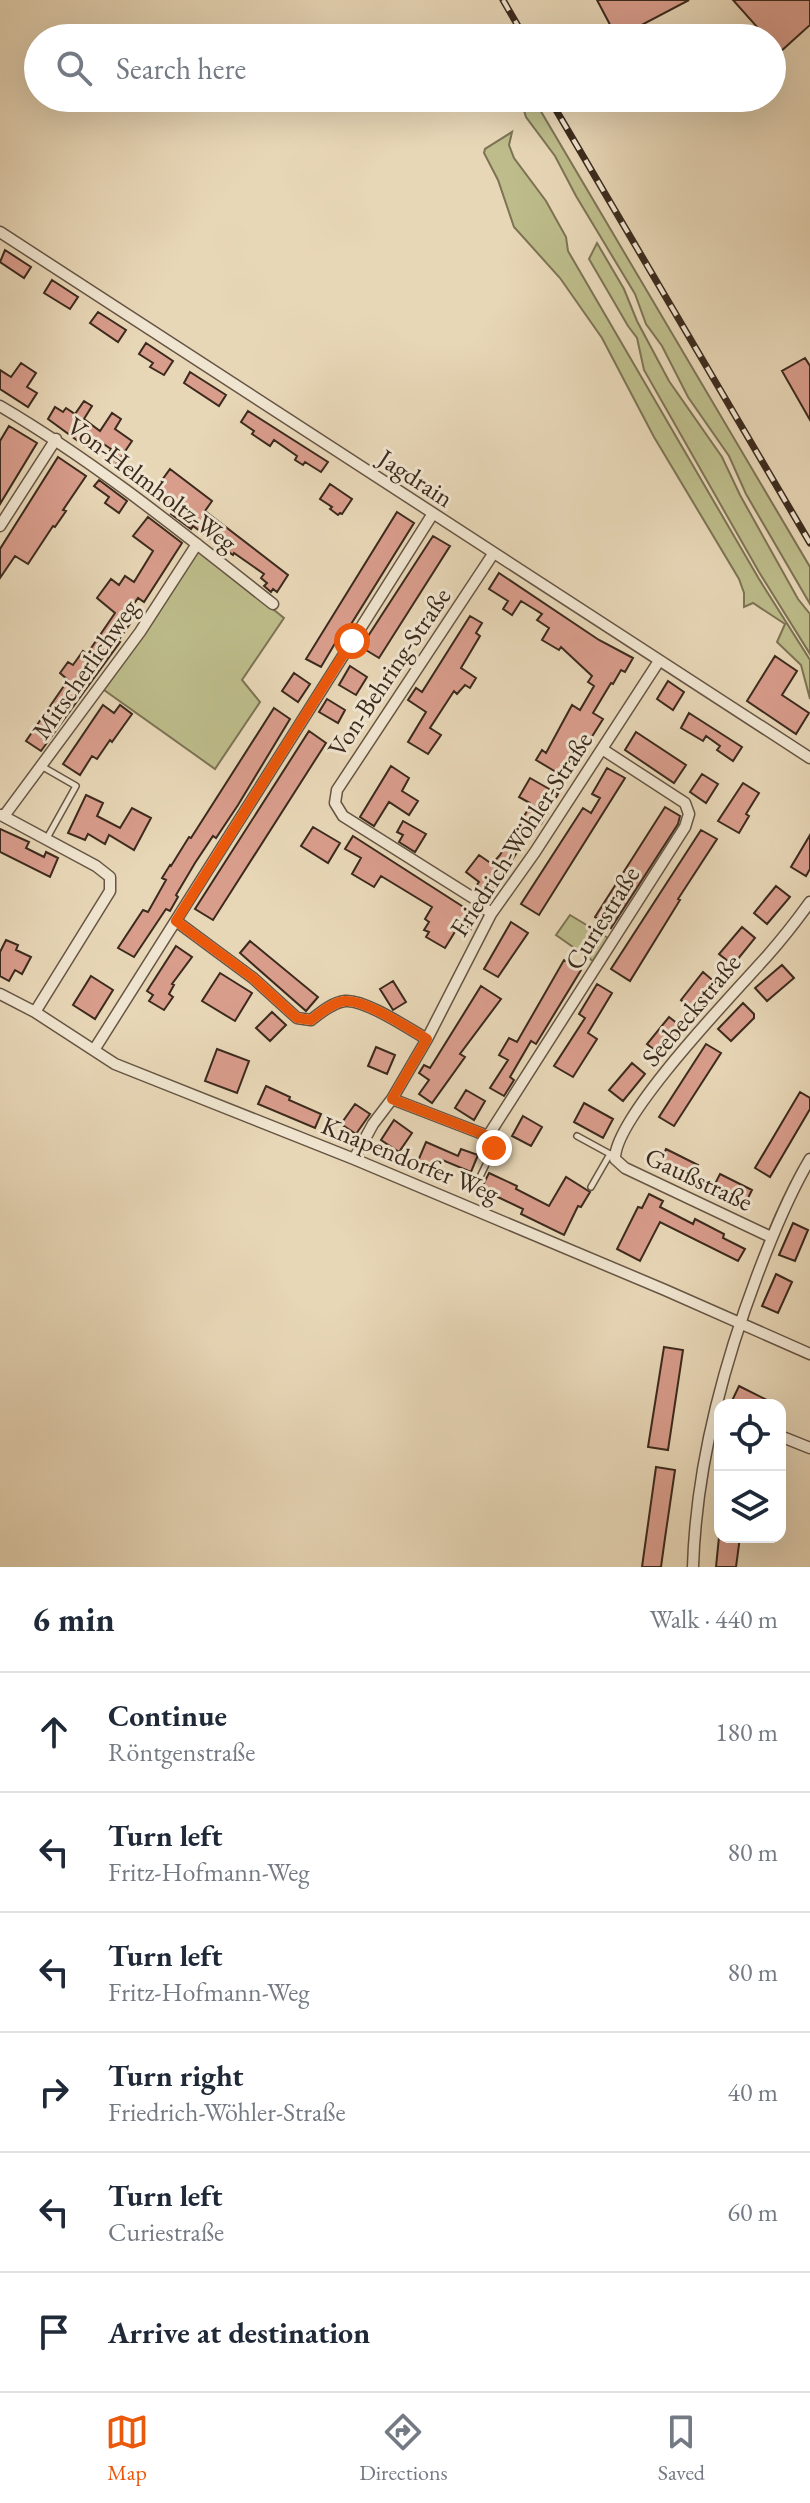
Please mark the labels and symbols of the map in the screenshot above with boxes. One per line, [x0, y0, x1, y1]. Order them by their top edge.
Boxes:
street label: Von-Helmholtz-Weg [60, 409, 244, 559]
street label: Jagdrain [370, 440, 460, 515]
street label: Von-Behring-Straße [320, 581, 458, 763]
street label: Mitscherlichweg [24, 592, 146, 746]
route start [334, 623, 370, 659]
street label: Friedrich-Wöhler-Straße [442, 725, 600, 943]
street label: Curiestraße [557, 860, 647, 976]
street label: Seebeckstraße [634, 947, 748, 1073]
street label: Knapendorfer Weg [316, 1108, 504, 1210]
route end [476, 1130, 512, 1166]
street label: Gaußstraße [640, 1139, 758, 1219]

